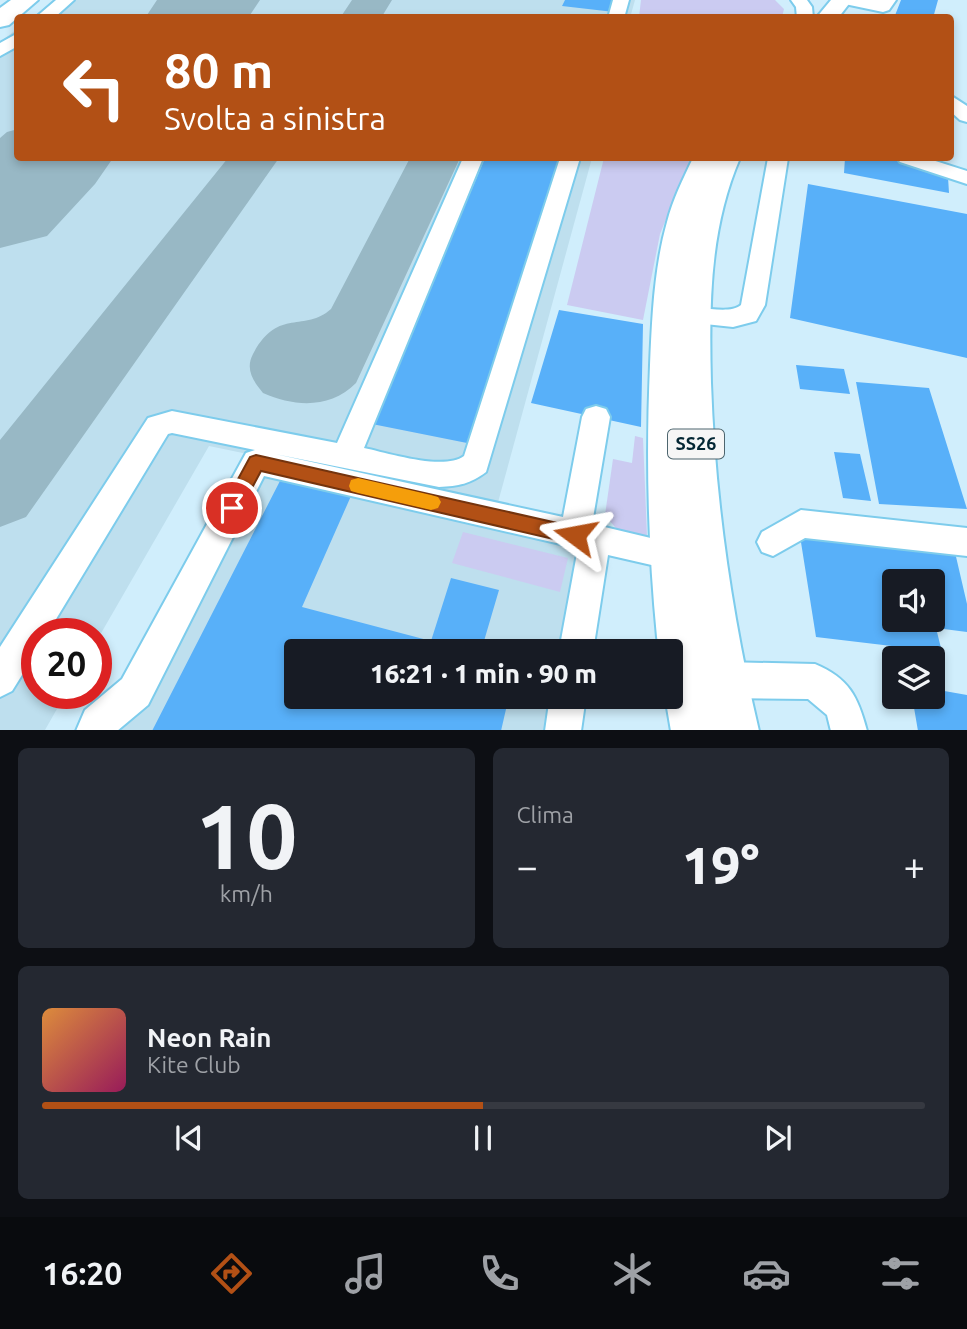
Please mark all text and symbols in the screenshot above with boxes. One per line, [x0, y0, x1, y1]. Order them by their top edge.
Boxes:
icon: left [49, 42, 140, 133]
text: 80 m [164, 42, 273, 97]
text: Svolta a sinistra [164, 100, 386, 136]
road number: SS26 [668, 430, 724, 458]
pin [202, 478, 262, 538]
icon: arrive [213, 489, 251, 527]
position arrow [538, 498, 612, 572]
map controls [882, 569, 945, 709]
button: sound [882, 569, 945, 632]
speed limit sign: 20 [21, 618, 112, 709]
button: layers [882, 646, 945, 709]
text: 16:21 · 1 min · 90 m [370, 659, 597, 688]
text: 10 [195, 784, 298, 886]
text: Clima [517, 802, 574, 827]
text: 19° [682, 836, 760, 894]
text: − [517, 845, 538, 887]
text: + [904, 845, 925, 887]
text: km/h [220, 881, 273, 906]
text: Neon Rain [147, 1023, 272, 1052]
text: Kite Club [147, 1052, 241, 1077]
icon: previous [170, 1119, 208, 1157]
icon: pause [464, 1119, 502, 1157]
icon: next [759, 1119, 797, 1157]
icon: directions [207, 1249, 256, 1298]
icon: music [341, 1249, 390, 1298]
icon: phone [475, 1249, 524, 1298]
icon: climate [608, 1249, 657, 1298]
icon: car [742, 1249, 791, 1298]
icon: filters [876, 1249, 925, 1298]
text: 16:20 [42, 1255, 122, 1291]

